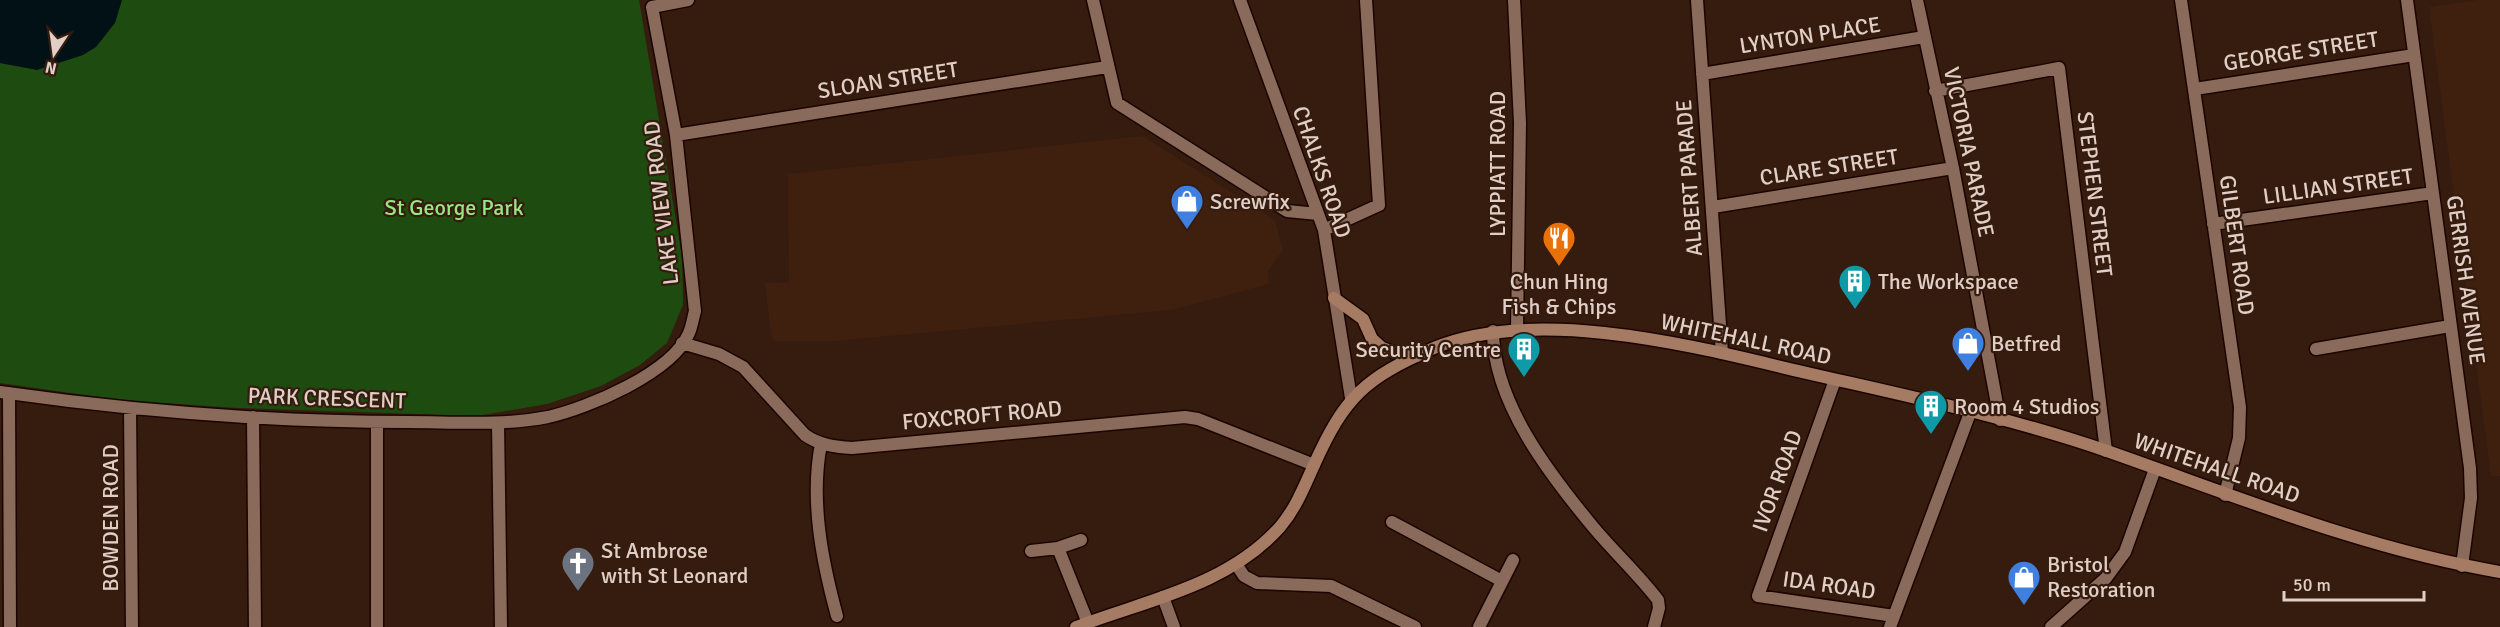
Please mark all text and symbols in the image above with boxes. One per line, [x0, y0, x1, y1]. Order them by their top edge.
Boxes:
street label: LYNTON PLACE [1738, 11, 1882, 59]
north arrow [24, 24, 84, 84]
street label: GEORGE STREET [2222, 25, 2381, 77]
street label: SLOAN STREET [816, 56, 960, 104]
text: N [43, 57, 59, 79]
street label: VICTORIA PARADE [1938, 65, 2000, 239]
street label: LYPPIATT ROAD [1484, 91, 1511, 237]
street label: ALBERT PARADE [1670, 99, 1708, 257]
street label: CHALKS ROAD [1287, 102, 1357, 242]
street label: STEPHEN STREET [2071, 110, 2119, 278]
street label: LAKE VIEW ROAD [638, 119, 684, 287]
street label: CLARE STREET [1758, 143, 1900, 191]
street label: LILLIAN STREET [2261, 162, 2415, 210]
street label: GILBERT ROAD [2214, 173, 2260, 317]
shop icon: Screwfix [1169, 183, 1205, 230]
place label: Screwfix [1210, 188, 1290, 215]
street label: GERRISH AVENUE [2441, 193, 2491, 367]
park label: St George Park [385, 194, 524, 221]
restaurant icon: Chun Hing Fish & Chips [1541, 220, 1577, 267]
building icon: The Workspace [1837, 263, 1873, 310]
place label: Chun Hing Fish & Chips [1502, 268, 1616, 320]
place label: The Workspace [1878, 268, 2019, 295]
street label: WHITEHALL ROAD [1658, 308, 1834, 370]
shop icon: Betfred [1950, 325, 1986, 372]
place label: Betfred [1991, 330, 2062, 357]
building icon: Security Centre [1506, 331, 1542, 378]
place label: Security Centre [1356, 336, 1501, 363]
street label: PARK CRESCENT [247, 382, 407, 414]
building icon: Room 4 Studios [1913, 388, 1949, 435]
place label: Room 4 Studios [1954, 393, 2099, 420]
street label: FOXCROFT ROAD [901, 395, 1063, 435]
street label: IVOR ROAD [1746, 427, 1808, 535]
street label: WHITEHALL ROAD [2130, 427, 2304, 509]
street label: BOWDEN ROAD [97, 444, 124, 592]
place label: St Ambrose with St Leonard [601, 537, 748, 589]
church icon: St Ambrose with St Leonard [560, 545, 596, 592]
place label: Bristol Restoration [2047, 551, 2156, 603]
shop icon: Bristol Restoration [2006, 559, 2042, 606]
scale bar [2284, 564, 2424, 602]
street label: IDA ROAD [1781, 565, 1877, 605]
text: 50 m [2293, 574, 2331, 596]

